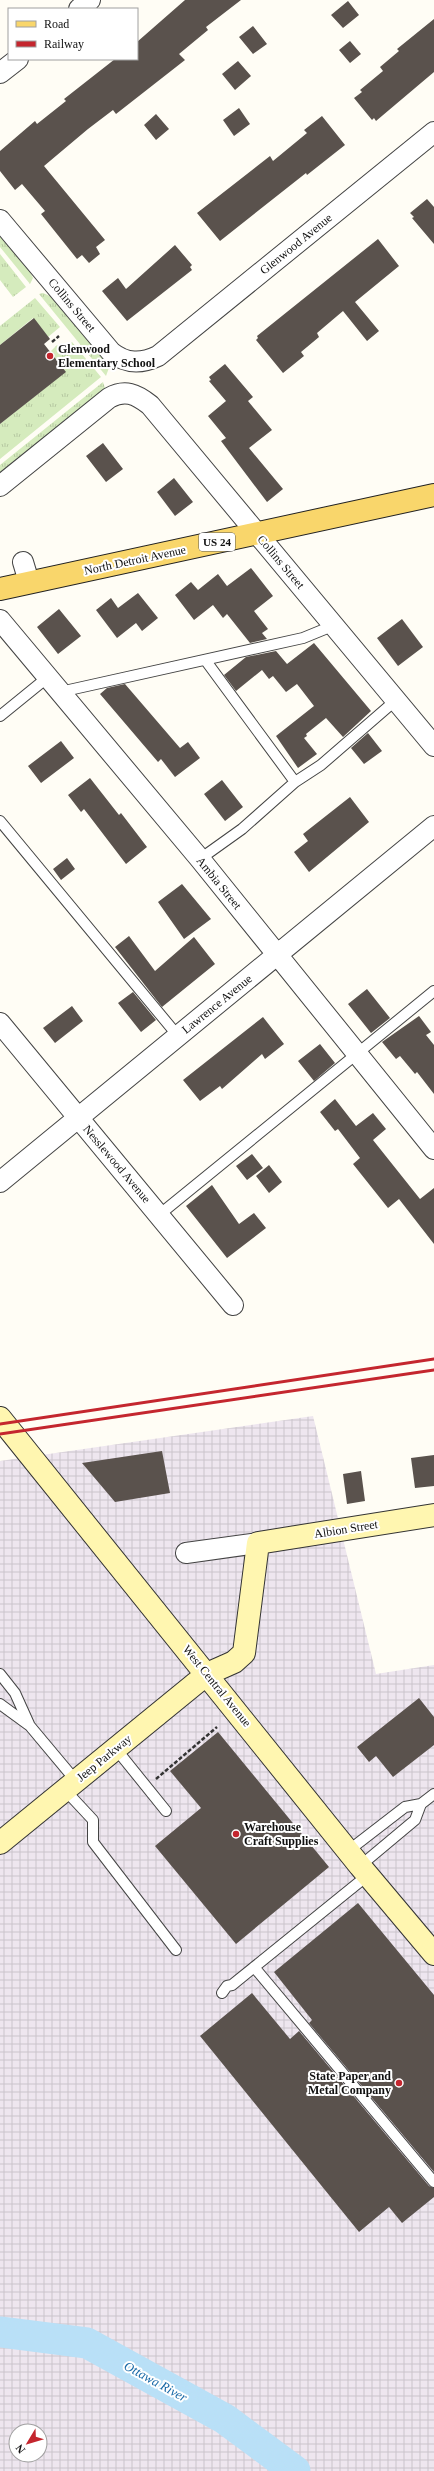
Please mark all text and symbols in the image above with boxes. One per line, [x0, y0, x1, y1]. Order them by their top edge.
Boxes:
legend [8, 8, 138, 60]
text: Road [44, 17, 69, 31]
text: Railway [44, 37, 84, 51]
street label: Glenwood Avenue [257, 211, 335, 277]
street label: Collins Street [46, 275, 99, 335]
place label: Glenwood Elementary School [58, 342, 156, 370]
marker: Glenwood Elementary School [45, 351, 55, 361]
street label: Collins Street [255, 532, 308, 592]
road number: US 24 [199, 533, 235, 551]
street label: North Detroit Avenue [83, 542, 187, 578]
street label: Ambia Street [194, 854, 245, 913]
street label: Lawrence Avenue [179, 971, 255, 1037]
street label: Nesslewood Avenue [80, 1122, 154, 1206]
street label: Albion Street [313, 1517, 380, 1541]
street label: West Central Avenue [180, 1642, 254, 1730]
street label: Jeep Parkway [74, 1732, 134, 1784]
place label: Warehouse Craft Supplies [244, 1820, 319, 1848]
marker: Warehouse Craft Supplies [231, 1829, 241, 1839]
place label: State Paper and Metal Company [308, 2069, 391, 2097]
marker: State Paper and Metal Company [394, 2078, 404, 2088]
water label: Ottawa River [122, 2358, 191, 2405]
north arrow [8, 2423, 48, 2463]
text: N [13, 2442, 27, 2456]

